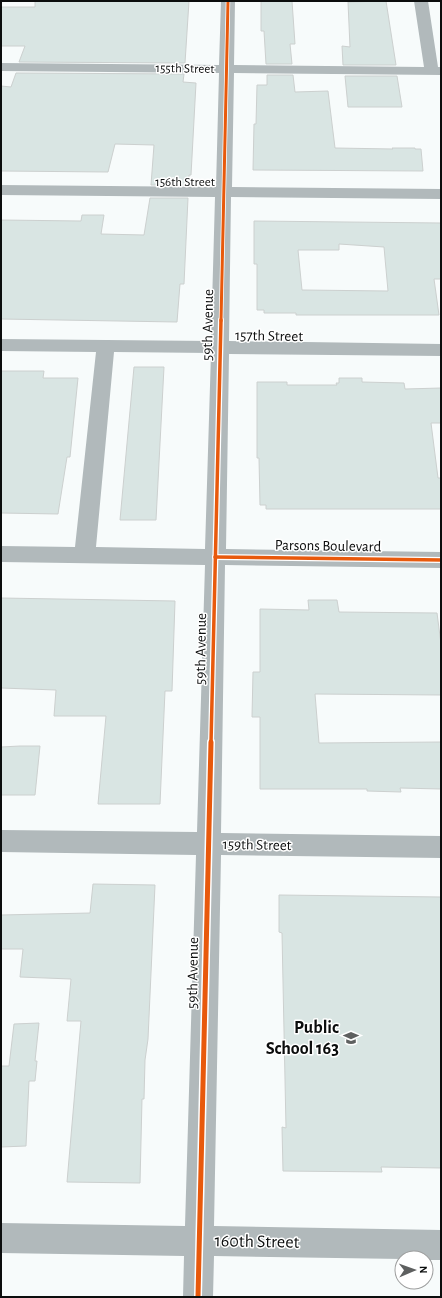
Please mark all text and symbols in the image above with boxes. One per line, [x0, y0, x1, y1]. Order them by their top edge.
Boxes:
street label: 155th Street [155, 62, 215, 76]
street label: 156th Street [155, 176, 215, 189]
street label: 59th Avenue [200, 289, 216, 361]
street label: 157th Street [235, 328, 303, 344]
street label: Parsons Boulevard [275, 538, 382, 554]
street label: 59th Avenue [193, 613, 209, 685]
street label: 159th Street [222, 837, 292, 853]
street label: 59th Avenue [185, 937, 201, 1009]
place label: Public School 163 [266, 1019, 339, 1058]
school or university icon: Public School 163 [342, 1029, 360, 1047]
street label: 160th Street [215, 1232, 300, 1252]
north arrow [394, 1250, 434, 1290]
text: N [418, 1266, 429, 1274]

